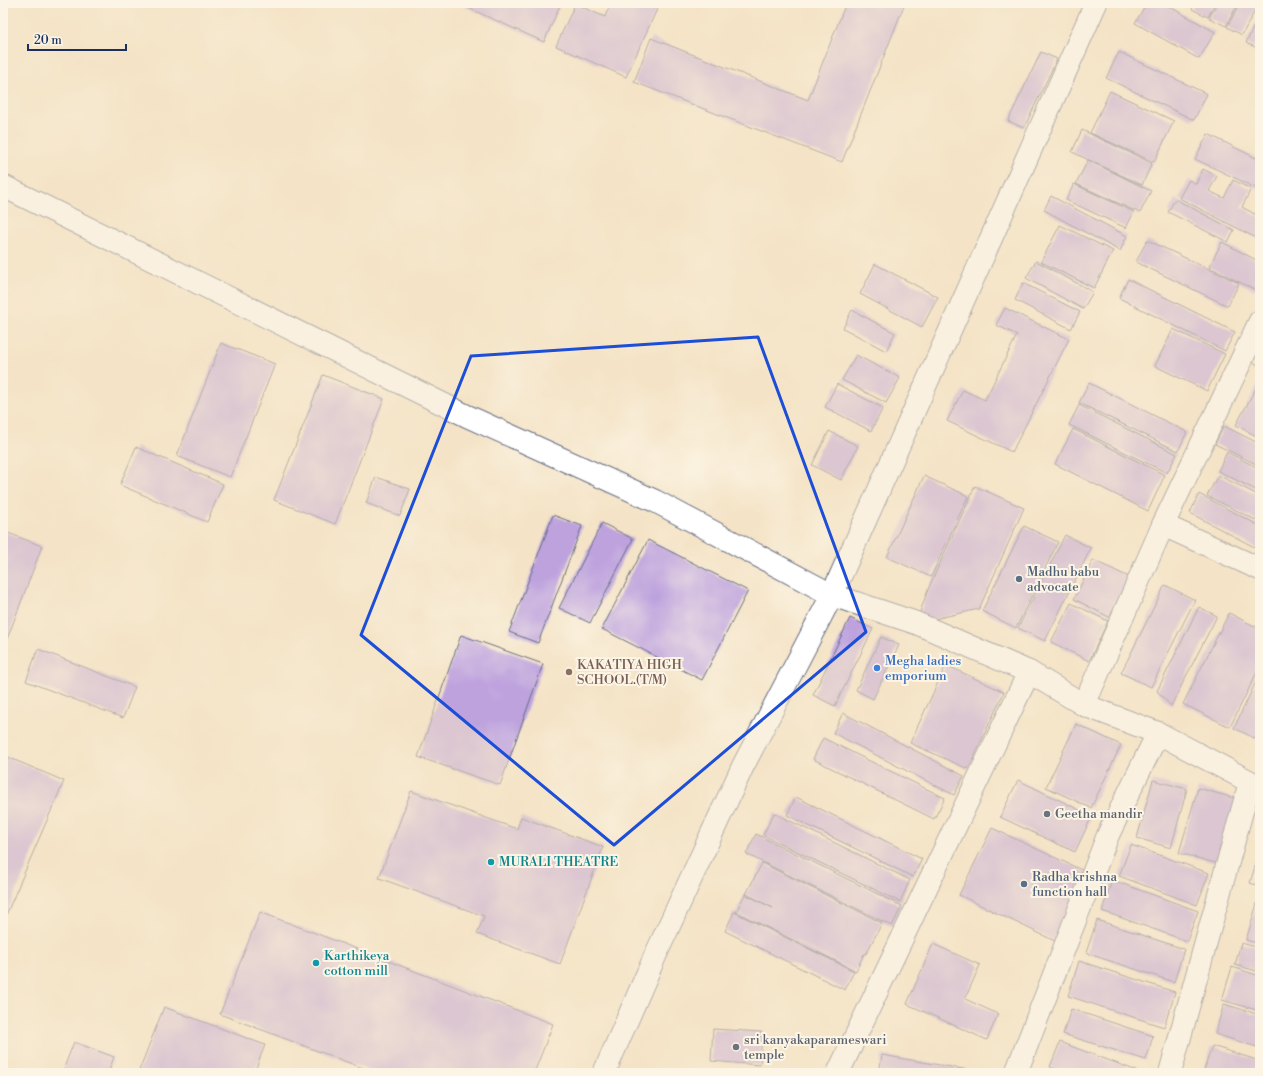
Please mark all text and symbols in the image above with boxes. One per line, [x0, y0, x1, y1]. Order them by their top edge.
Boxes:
scale bar [28, 26, 126, 52]
text: 20 m [34, 33, 62, 48]
place label: Madhu babu advocate [1027, 564, 1100, 595]
marker: Madhu babu advocate [1014, 574, 1024, 584]
place label: Megha ladies emporium [885, 653, 961, 684]
place label: KAKATIYA HIGH SCHOOL.(T/M) [577, 657, 682, 688]
marker: Megha ladies emporium [872, 663, 882, 673]
marker: KAKATIYA HIGH SCHOOL.(T/M) [564, 667, 574, 677]
place label: Geetha mandir [1055, 806, 1143, 822]
marker: Geetha mandir [1042, 809, 1052, 819]
place label: MURALI THEATRE [499, 854, 618, 870]
marker: MURALI THEATRE [486, 857, 496, 867]
place label: Radha krishna function hall [1032, 869, 1117, 900]
marker: Radha krishna function hall [1019, 879, 1029, 889]
place label: Karthikeya cotton mill [324, 948, 390, 979]
marker: Karthikeya cotton mill [311, 958, 321, 968]
place label: sri kanyakaparameswari temple [744, 1032, 887, 1063]
marker: sri kanyakaparameswari temple [731, 1042, 741, 1052]

